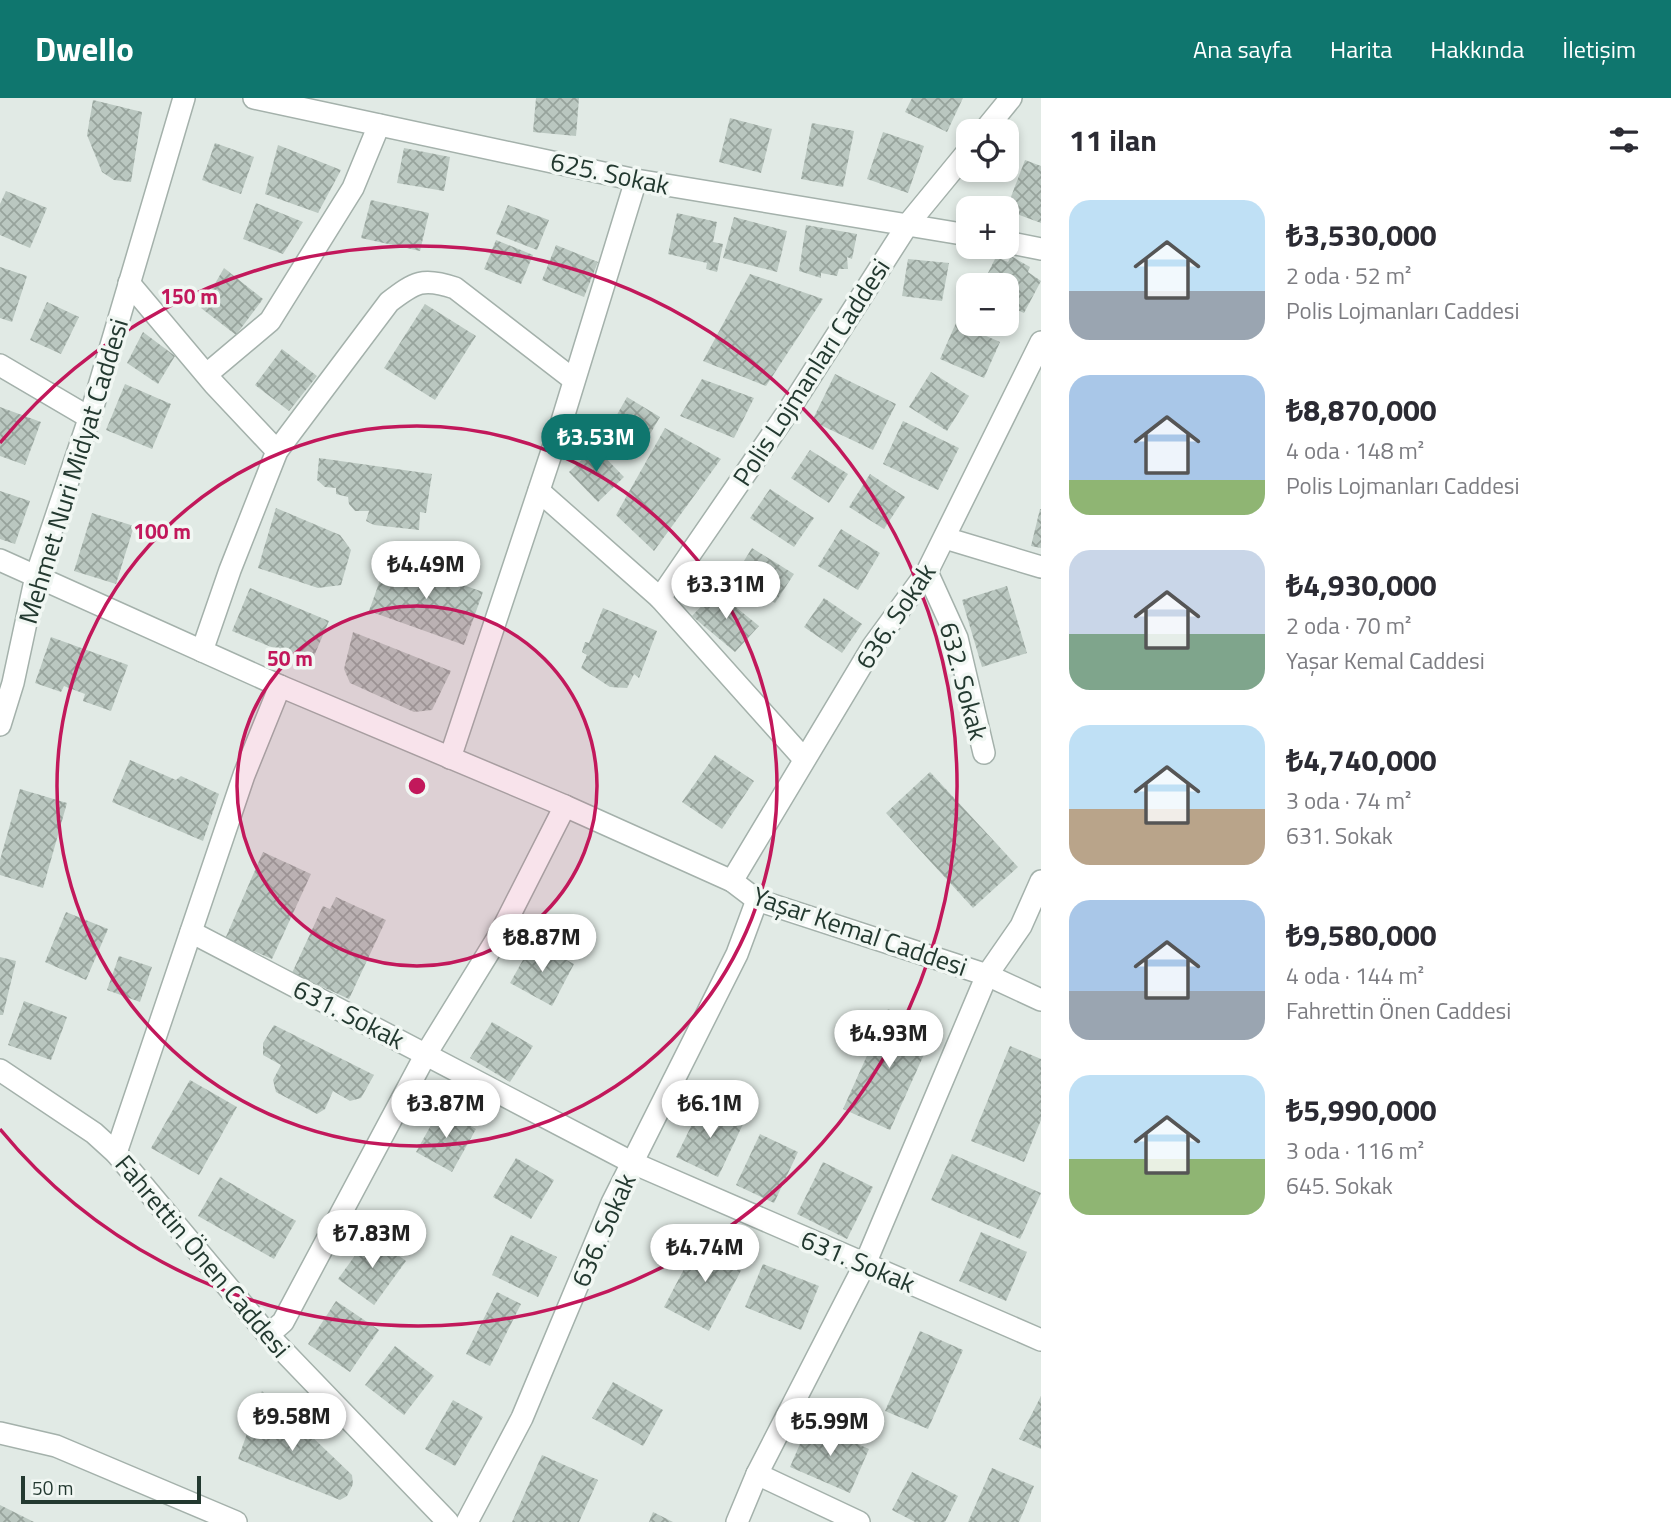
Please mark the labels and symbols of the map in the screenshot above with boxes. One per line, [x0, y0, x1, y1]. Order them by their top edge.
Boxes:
street label: 625. Sokak [547, 141, 673, 205]
street label: Polis Lojmanları Caddesi [723, 251, 899, 493]
text: 150 m [160, 280, 218, 312]
street label: Mehmet Nuri Midyat Caddesi [8, 314, 138, 628]
pin: ₺3.53M [539, 414, 653, 474]
text: 100 m [133, 515, 191, 547]
pin: ₺4.49M [369, 542, 483, 601]
street label: 636. Sokak [845, 555, 945, 677]
pin: ₺3.31M [669, 561, 783, 621]
street label: 632. Sokak [930, 618, 998, 744]
text: 50 m [267, 642, 313, 674]
centre of rings [405, 774, 429, 798]
street label: Yaşar Kemal Caddesi [747, 876, 973, 986]
pin: ₺8.87M [485, 914, 599, 974]
street label: 631. Sokak [286, 969, 412, 1059]
pin: ₺4.93M [832, 1010, 946, 1070]
pin: ₺3.87M [389, 1080, 503, 1140]
pin: ₺6.1M [661, 1080, 759, 1140]
street label: Fahrettin Önen Caddesi [106, 1146, 300, 1366]
street label: 636. Sokak [561, 1167, 645, 1293]
pin: ₺7.83M [315, 1210, 429, 1270]
street label: 631. Sokak [795, 1219, 921, 1303]
pin: ₺4.74M [648, 1224, 762, 1284]
pin: ₺9.58M [235, 1394, 349, 1453]
pin: ₺5.99M [773, 1398, 887, 1458]
scale bar [21, 1473, 201, 1505]

